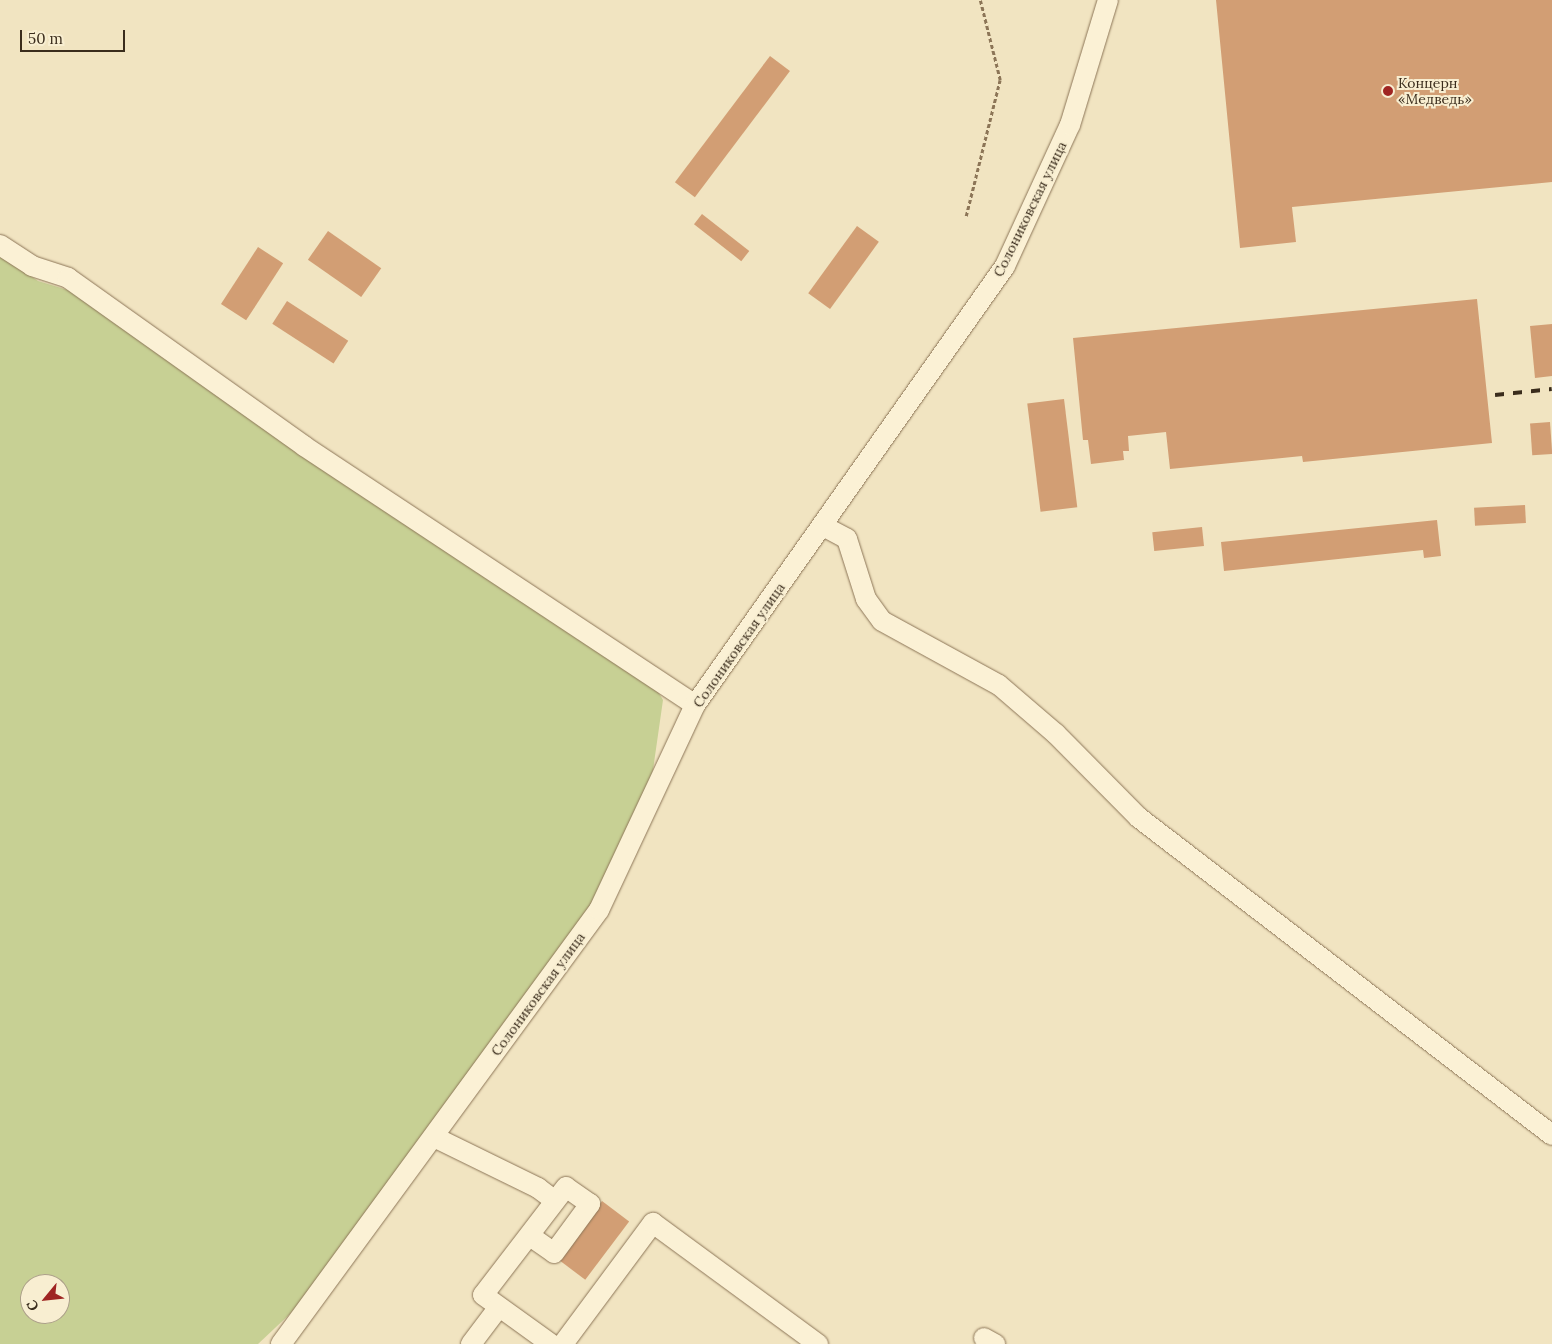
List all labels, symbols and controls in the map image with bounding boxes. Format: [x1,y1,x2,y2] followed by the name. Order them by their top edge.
[22,20,128,52] scale bar
[28,29,63,48] text: 50 m
[1398,75,1472,108] place label: Концерн «Медведь»
[1382,85,1394,97] marker: Концерн «Медведь»
[990,139,1070,279] street label: Солониковская улица
[690,579,788,711] street label: Солониковская улица
[488,929,588,1059] street label: Солониковская улица
[20,1274,70,1324] north arrow
[22,1297,43,1314] text: С

